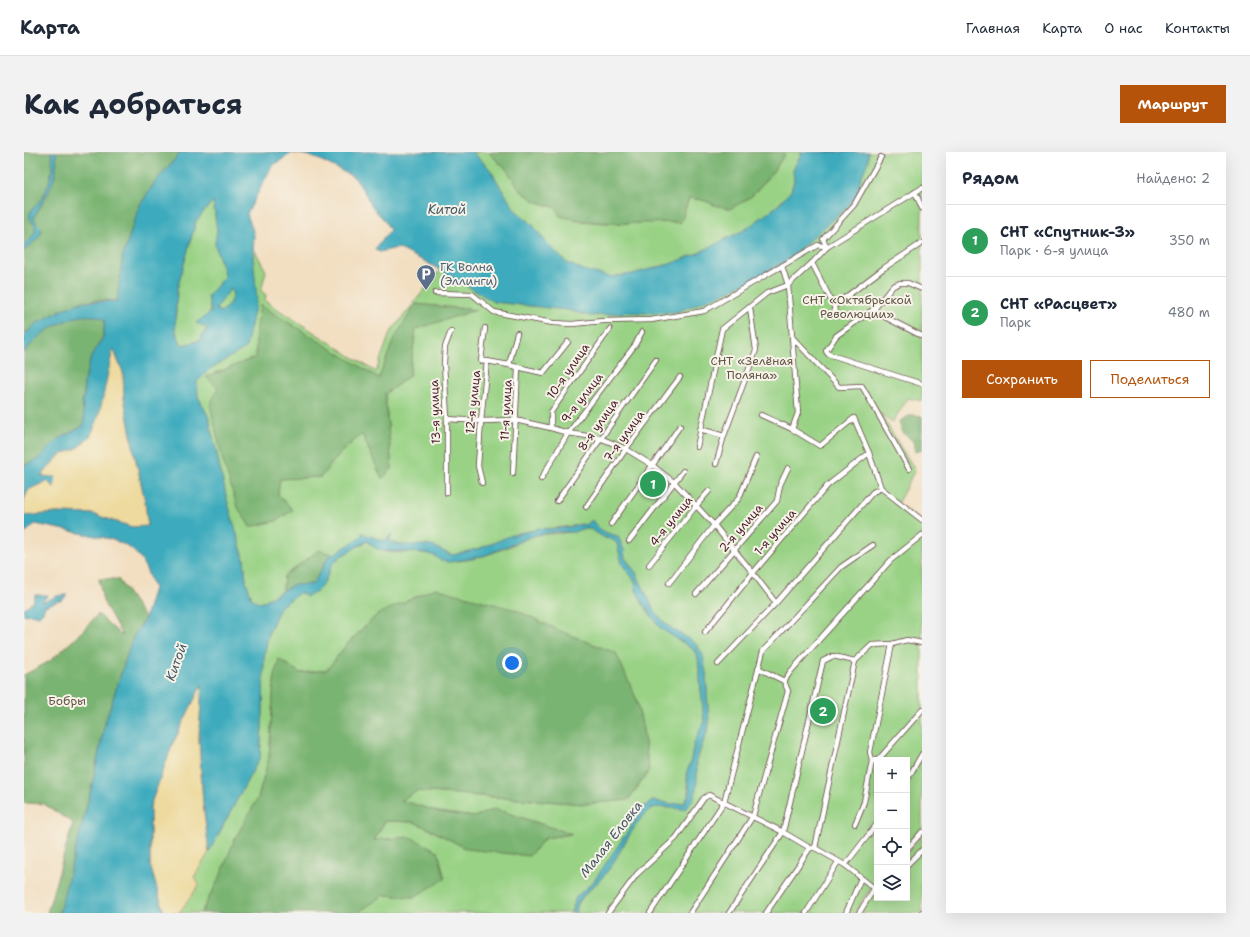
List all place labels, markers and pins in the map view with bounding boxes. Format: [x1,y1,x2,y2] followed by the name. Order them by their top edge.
[440,259,497,289] place label: ГК Волна (Эллинги)
[415,263,437,291] parking icon: ГК Волна (Эллинги)
[640,469,666,499] pin: 1
[810,696,836,726] pin: 2

